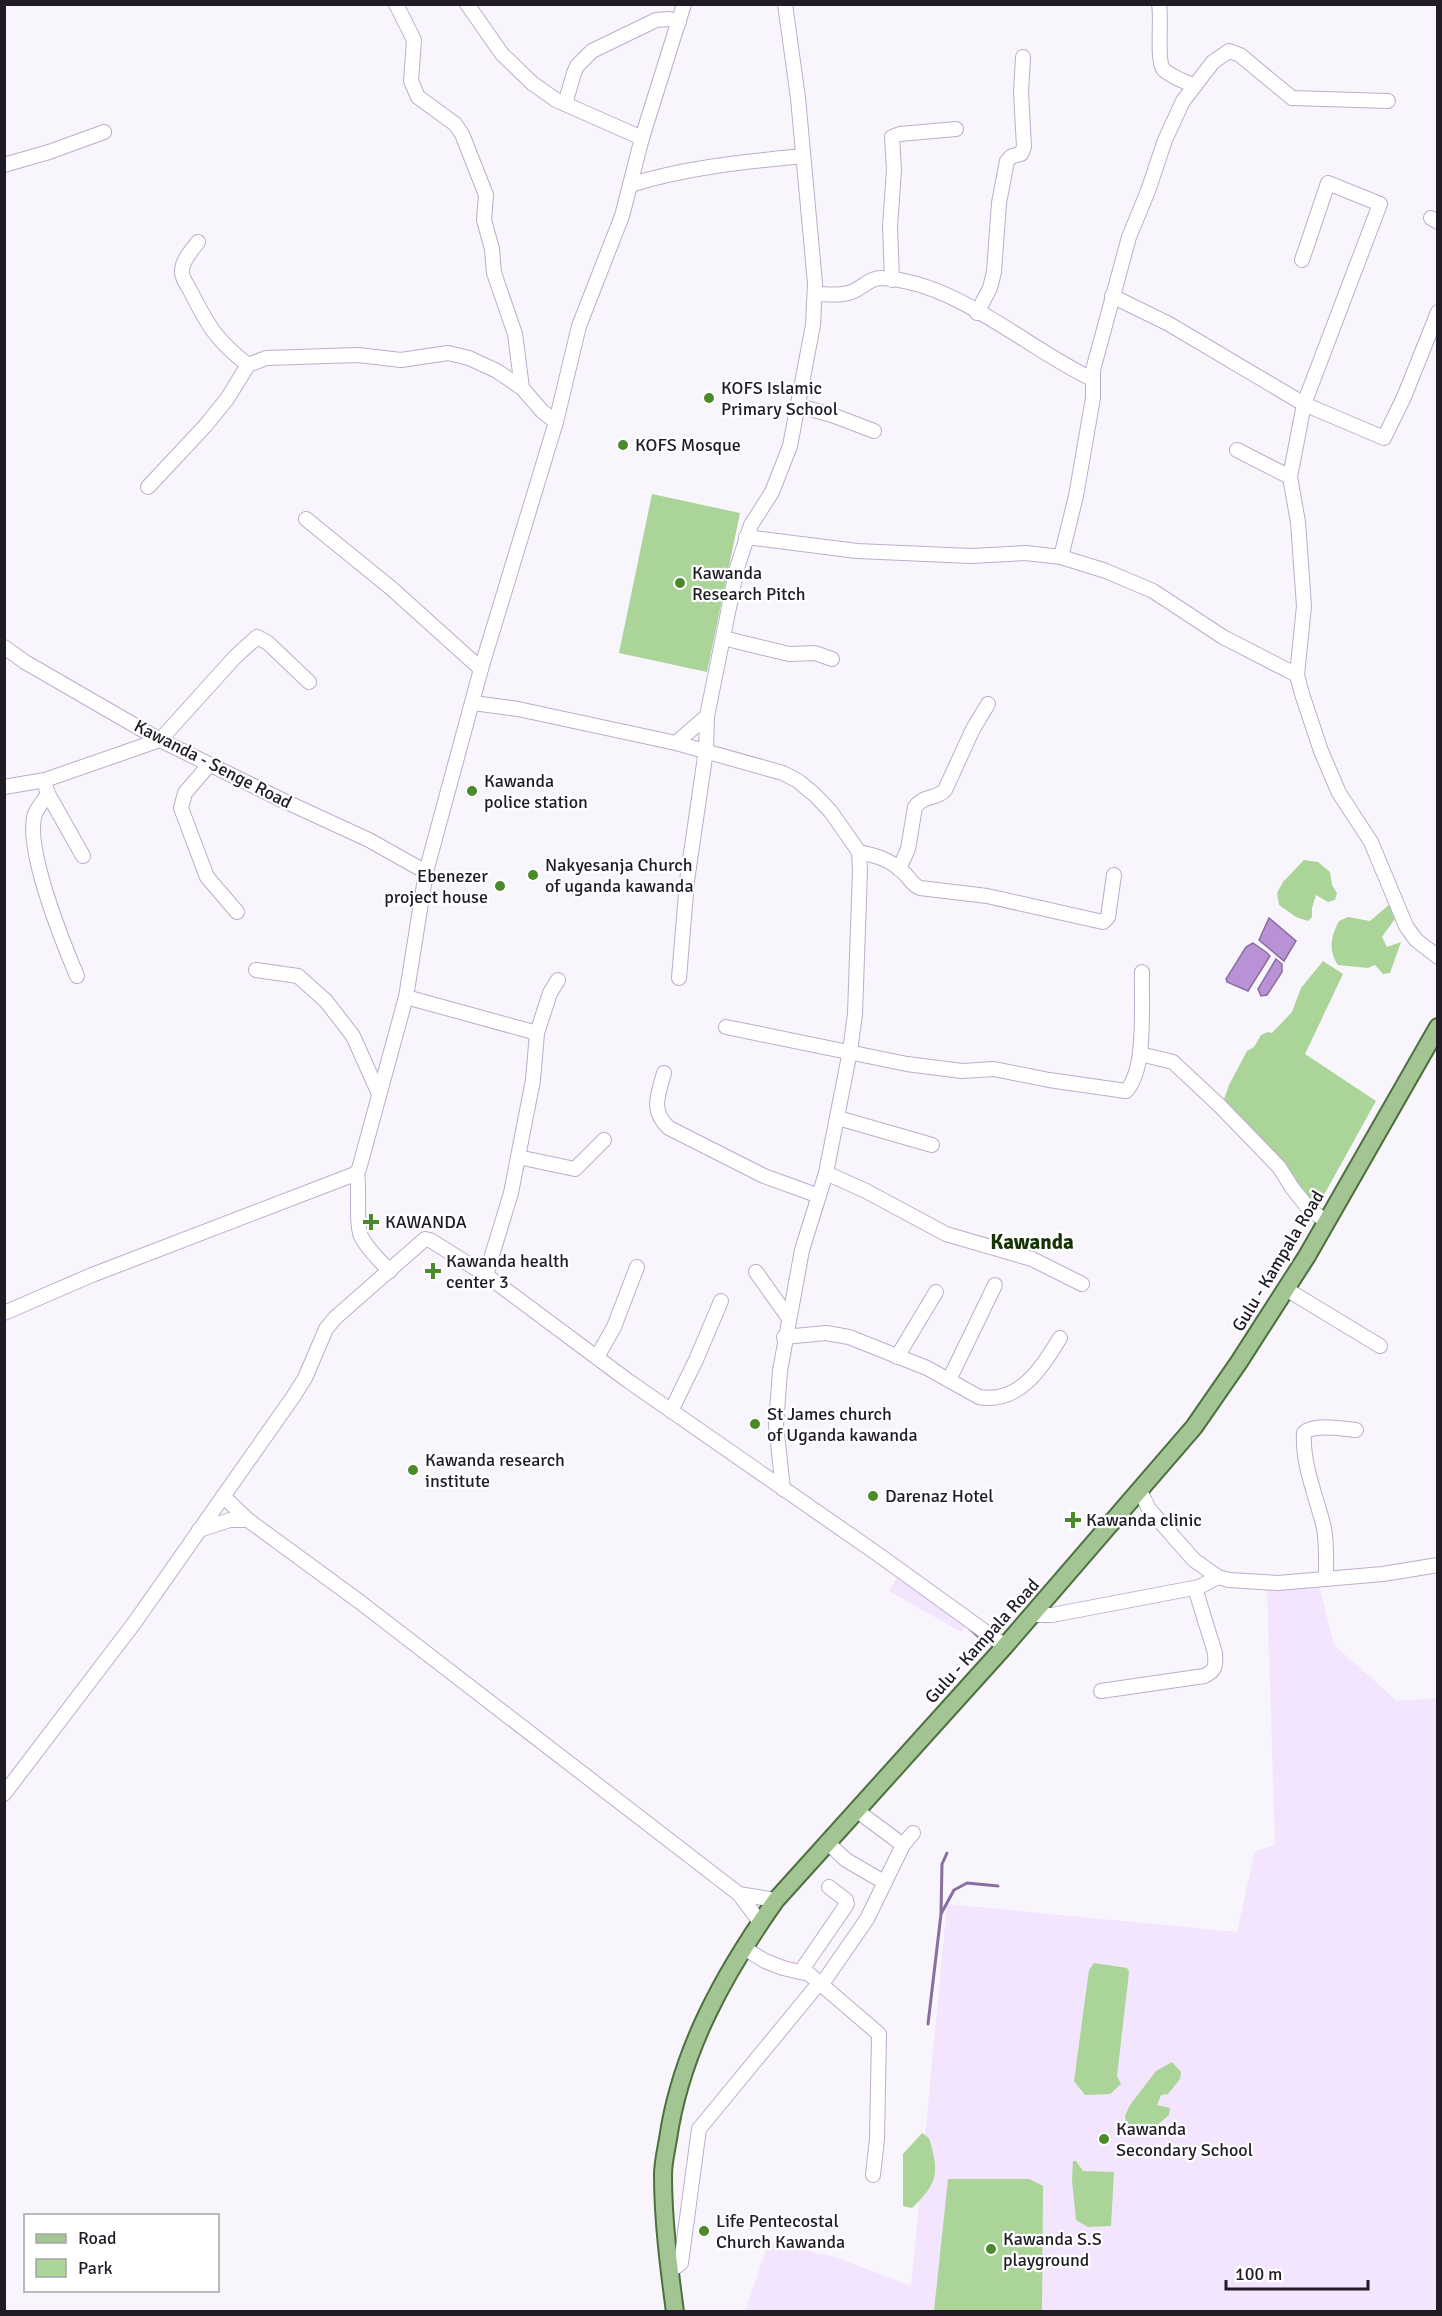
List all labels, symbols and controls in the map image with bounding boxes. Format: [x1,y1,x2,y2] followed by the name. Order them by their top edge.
[721,377,838,420] place label: KOFS Islamic Primary School
[702,391,716,405] marker: KOFS Islamic Primary School
[635,434,741,456] place label: KOFS Mosque
[616,438,630,452] marker: KOFS Mosque
[692,562,806,605] place label: Kawanda Research Pitch
[673,576,687,590] marker: Kawanda Research Pitch
[130,715,296,813] street label: Kawanda - Senge Road
[484,770,588,813] place label: Kawanda police station
[465,784,479,798] marker: Kawanda police station
[545,854,694,897] place label: Nakyesanja Church of uganda kawanda
[384,865,488,908] place label: Ebenezer project house
[526,868,540,882] marker: Nakyesanja Church of uganda kawanda
[493,879,507,893] marker: Ebenezer project house
[1227,1187,1329,1335] street label: Gulu - Kampala Road
[385,1211,467,1233] place label: KAWANDA
[362,1213,380,1231] marker: KAWANDA
[990,1229,1074,1255] district label: Kawanda
[446,1250,569,1293] place label: Kawanda health center 3
[424,1262,442,1280] marker: Kawanda health center 3
[767,1403,918,1446] place label: St James church of Uganda kawanda
[748,1417,762,1431] marker: St James church of Uganda kawanda
[425,1449,565,1492] place label: Kawanda research institute
[406,1463,420,1477] marker: Kawanda research institute
[885,1485,994,1507] place label: Darenaz Hotel
[866,1489,880,1503] marker: Darenaz Hotel
[1086,1509,1202,1531] place label: Kawanda clinic
[1064,1511,1082,1529] marker: Kawanda clinic
[920,1574,1044,1708] street label: Gulu - Kampala Road
[1116,2118,1253,2161] place label: Kawanda Secondary School
[1097,2132,1111,2146] marker: Kawanda Secondary School
[716,2210,845,2253] place label: Life Pentecostal Church Kawanda
[24,2214,219,2292] legend
[697,2224,711,2238] marker: Life Pentecostal Church Kawanda
[78,2227,117,2249] text: Road
[1003,2228,1102,2271] place label: Kawanda S.S playground
[984,2242,998,2256] marker: Kawanda S.S playground
[1226,2253,1368,2291] scale bar
[78,2257,113,2279] text: Park
[1235,2263,1282,2285] text: 100 m

